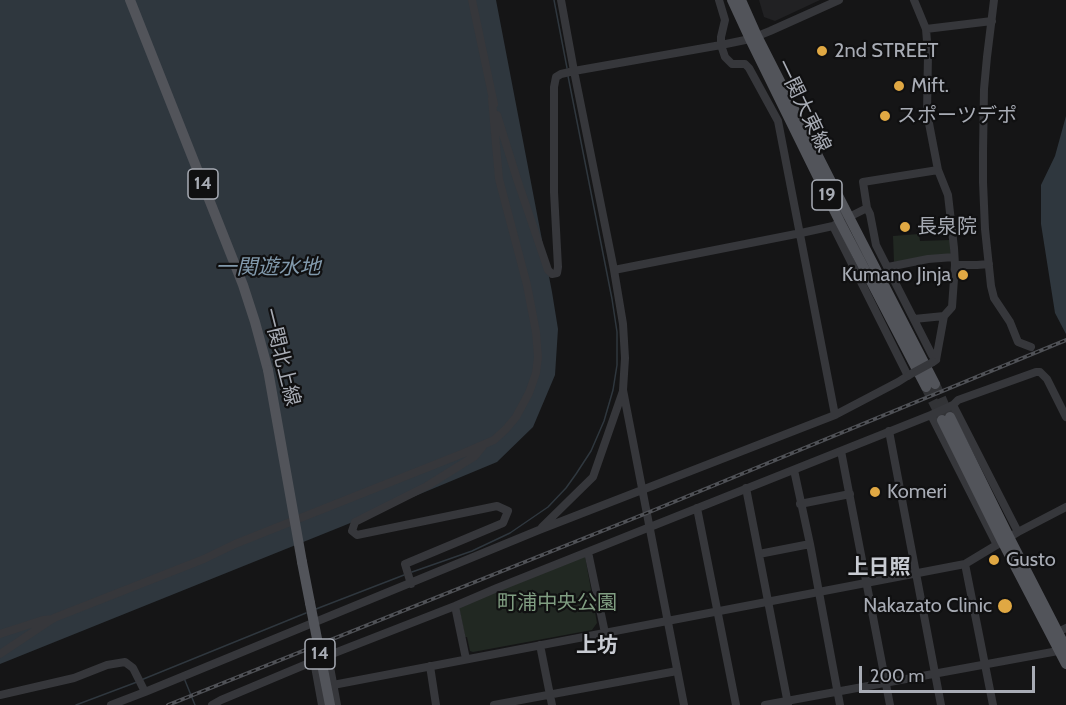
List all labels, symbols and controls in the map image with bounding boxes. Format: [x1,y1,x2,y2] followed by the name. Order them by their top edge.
[834,39,938,63] place label: 2nd STREET
[815,44,829,58] marker: 2nd STREET
[770,56,836,156] street label: 一関大東線
[911,74,949,98] place label: Mift.
[892,79,906,93] marker: Mift.
[897,104,1017,128] place label: スポーツデポ
[878,109,892,123] marker: スポーツデポ
[188,169,218,199] road number: 14
[812,180,842,210] road number: 19
[917,215,977,239] place label: 長泉院
[898,220,912,234] marker: 長泉院
[216,255,320,281] water label: 一関遊水地
[842,263,951,287] place label: Kumano Jinja
[956,268,970,282] marker: Kumano Jinja
[257,306,305,408] street label: 一関北上線
[887,480,947,504] place label: Komeri
[868,485,882,499] marker: Komeri
[1006,548,1056,572] place label: Gusto
[987,553,1001,567] marker: Gusto
[848,555,910,581] district label: 上日照
[497,591,617,615] park label: 町浦中央公園
[863,594,992,618] place label: Nakazato Clinic
[996,597,1014,615] marker: Nakazato Clinic
[576,633,618,659] district label: 上坊
[305,639,335,669] road number: 14
[862,654,1038,692] scale bar
[870,665,924,687] text: 200 m

